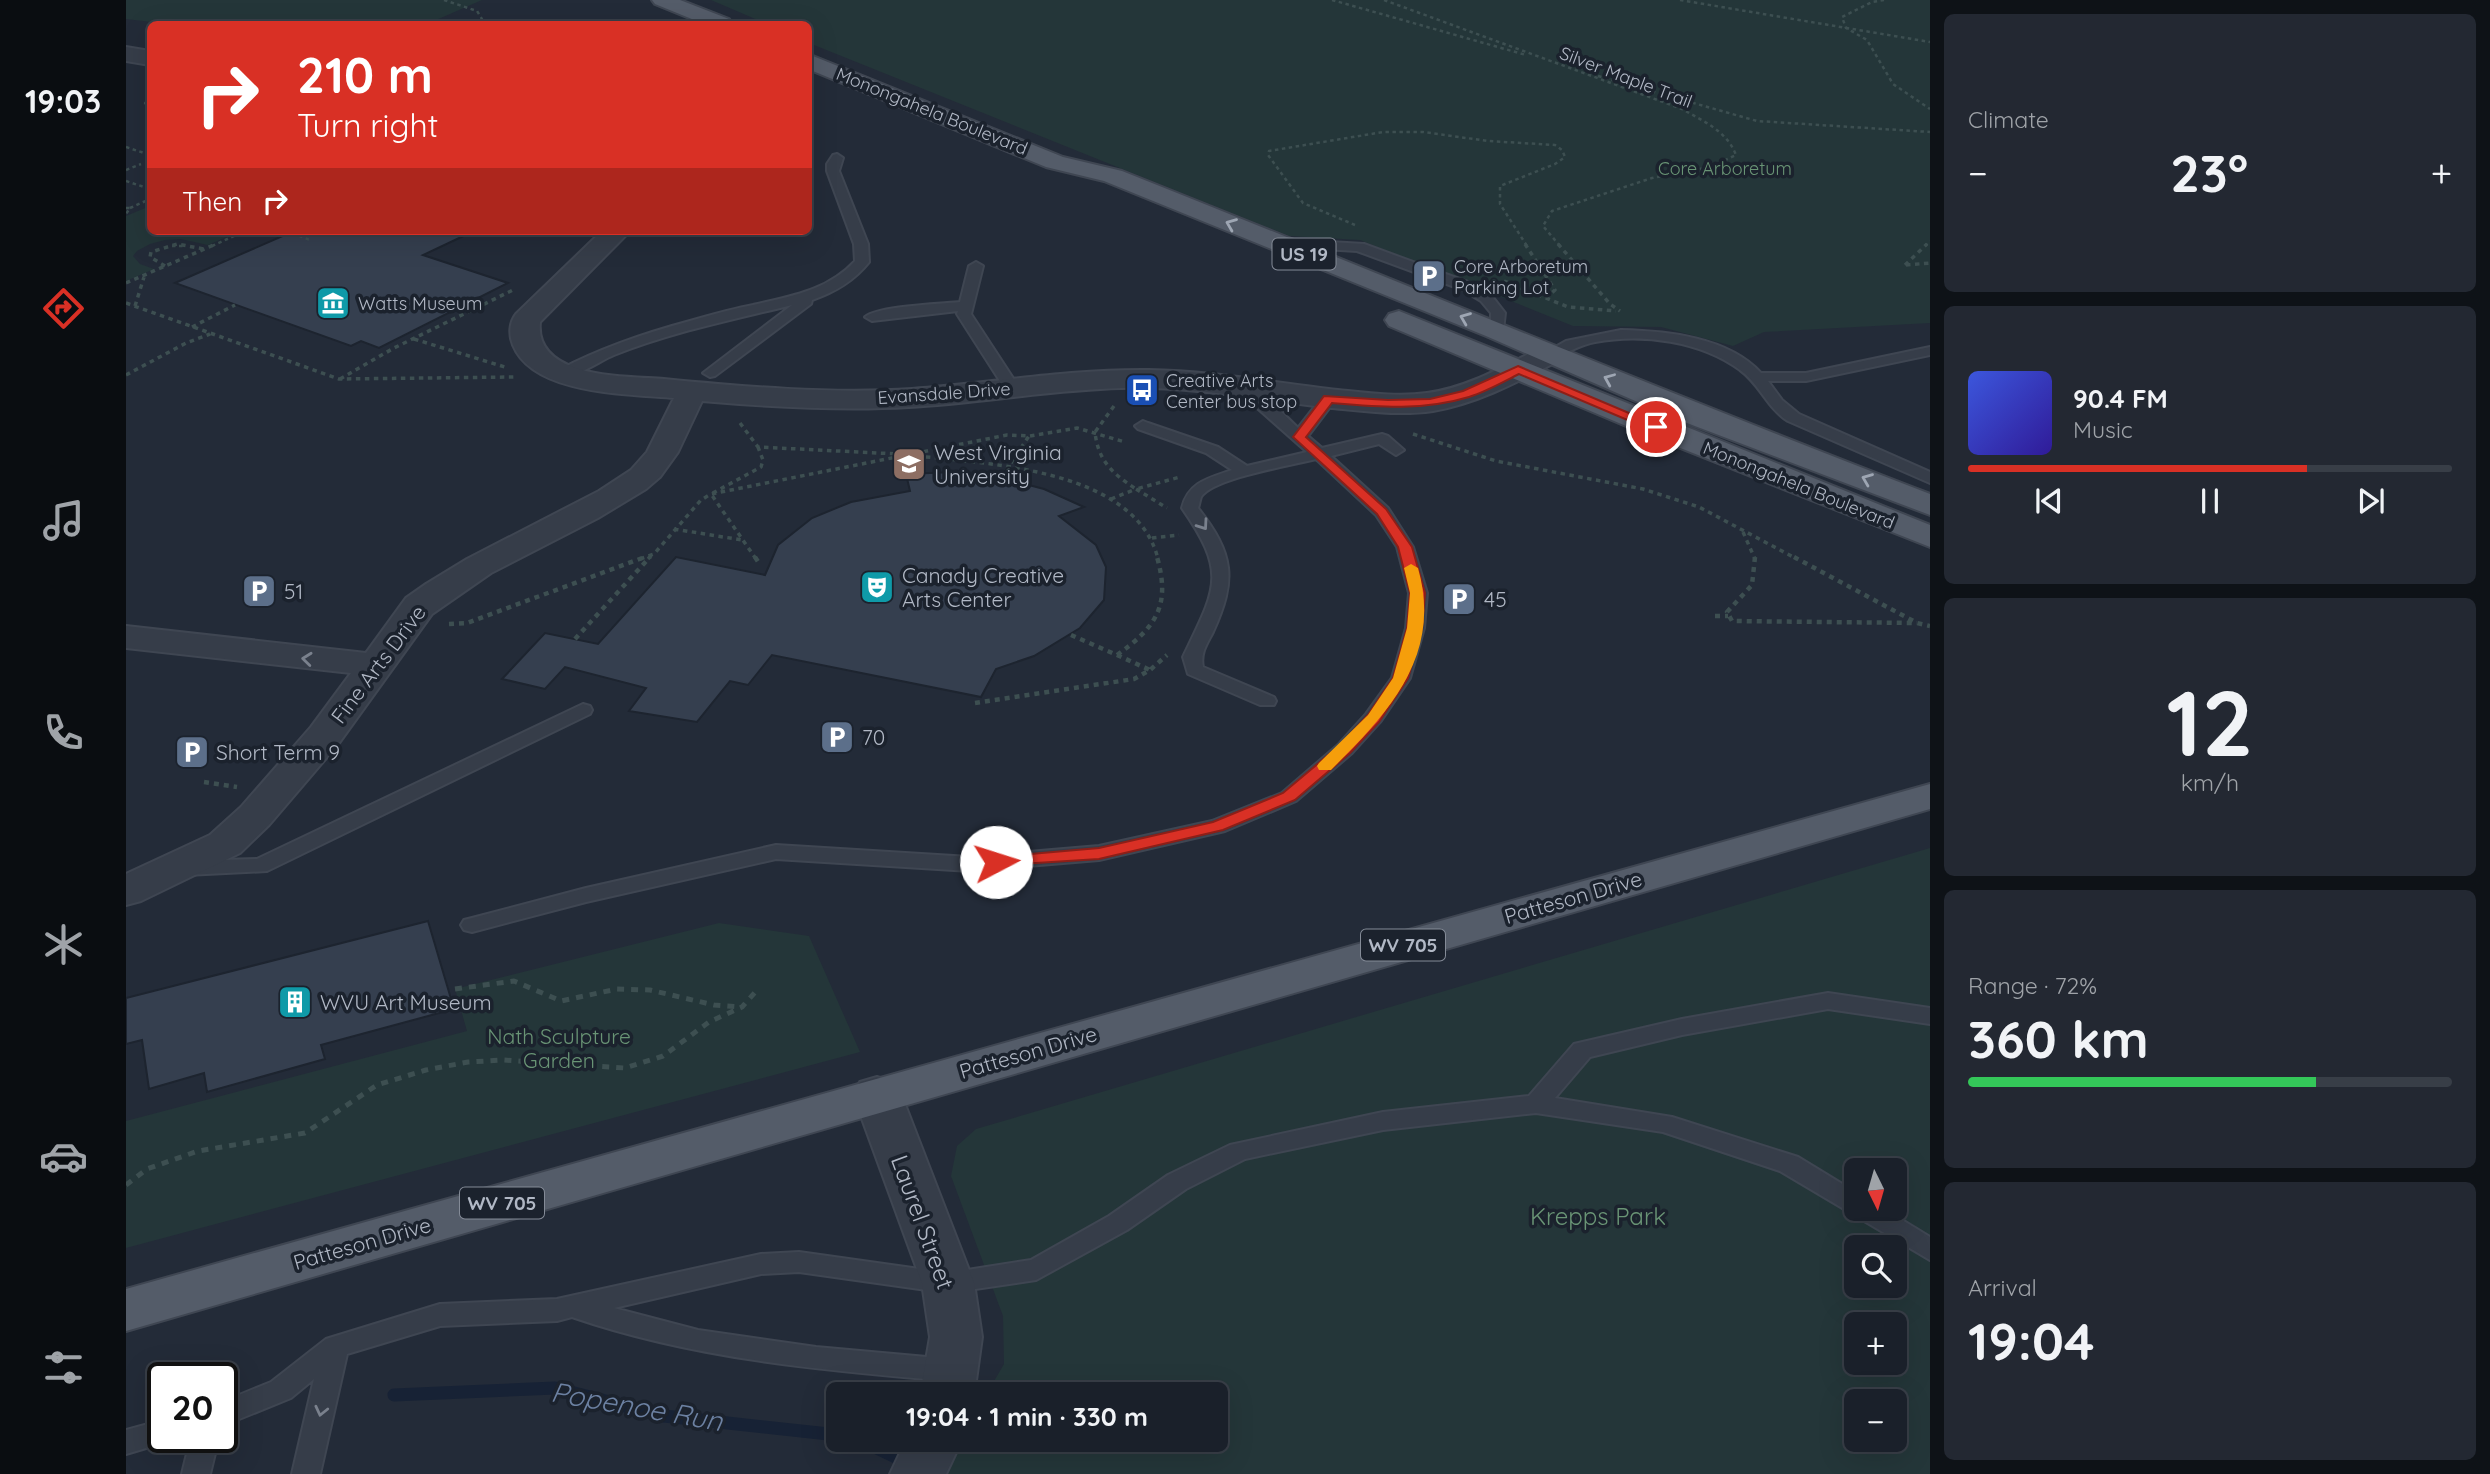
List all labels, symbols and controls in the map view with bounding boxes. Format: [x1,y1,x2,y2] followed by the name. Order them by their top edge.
[1556,41,1696,113] street label: Silver Maple Trail
[297,44,433,105] text: 210 m
[182,49,273,140] icon: right
[833,62,1031,160] street label: Monongahela Boulevard
[25,81,101,121] text: 19:03
[297,105,438,145] text: Turn right
[1968,105,2049,134] text: Climate
[2170,140,2248,205] text: 23°
[1968,149,1988,197] text: −
[2431,149,2452,197] text: +
[1658,157,1792,180] park label: Core Arboretum
[256,182,294,220] icon: right
[182,185,242,218] text: Then
[1225,219,1237,233] one-way arrow
[1272,238,1336,270] road number: US 19
[1454,255,1588,299] place label: Core Arboretum Parking Lot
[1410,257,1448,295] parking icon: Core Arboretum Parking Lot
[39,284,88,333] icon: directions
[314,284,352,322] museum icon: Watts Museum
[358,292,482,315] place label: Watts Museum
[1459,312,1471,326] one-way arrow
[1166,369,1297,413] place label: Creative Arts Center bus stop
[1123,371,1161,409] bus stop icon: Creative Arts Center bus stop
[1604,373,1616,387] one-way arrow
[877,377,1011,409] street label: Evansdale Drive
[2073,382,2168,415] text: 90.4 FM
[1626,397,1686,457] pin
[1637,408,1675,446] icon: arrive
[2073,415,2133,444] text: Music
[1700,436,1898,534] street label: Monongahela Boulevard
[934,439,1062,489] place label: West Virginia University
[890,445,928,483] school or university icon: West Virginia University
[1861,474,1873,488] one-way arrow
[2030,482,2068,520] icon: previous
[2191,482,2229,520] icon: pause
[2352,482,2390,520] icon: next
[39,496,88,545] icon: music
[1195,518,1207,530] one-way arrow
[902,562,1064,612] place label: Canady Creative Arts Center
[858,568,896,606] theatre icon: Canady Creative Arts Center
[240,572,278,610] parking icon: 51
[284,578,303,604] place label: 51
[1440,580,1478,618] parking icon: 45
[1484,586,1507,612] place label: 45
[325,600,431,728] street label: Fine Arts Drive
[301,652,312,667] one-way arrow
[2166,665,2254,779] text: 12
[39,708,88,757] icon: phone
[818,718,856,756] parking icon: 70
[862,724,885,750] place label: 70
[173,733,211,771] parking icon: Short Term 9
[216,739,340,765] place label: Short Term 9
[2181,768,2239,797] text: km/h
[959,825,1033,899] position arrow
[1501,865,1645,929] street label: Patteson Drive
[39,920,88,969] icon: climate
[1361,930,1445,960] road number: WV 705
[1968,971,2097,1000] text: Range · 72%
[276,983,314,1021] building icon: WVU Art Museum
[320,989,492,1015] place label: WVU Art Museum
[1968,1006,2149,1071] text: 360 km
[956,1020,1100,1084] street label: Patteson Drive
[487,1023,631,1073] park label: Nath Sculpture Garden
[39,1132,88,1181] icon: car
[885,1151,961,1293] street label: Laurel Street
[1844,1158,1908,1222] north arrow
[1844,1158,1907,1452] map controls
[460,1188,544,1218] road number: WV 705
[1530,1201,1666,1231] park label: Krepps Park
[290,1211,434,1275] street label: Patteson Drive
[1844,1235,1907,1298] button: search
[1968,1273,2037,1302] text: Arrival
[1968,1308,2094,1373] text: 19:04
[1844,1312,1907,1375] button: +
[39,1343,88,1392] icon: filters
[147,1362,238,1453] speed limit sign: 20
[549,1374,726,1438] water label: Popenoe Run
[1844,1389,1907,1452] button: −
[906,1400,1148,1433] text: 19:04 · 1 min · 330 m
[314,1405,329,1417] one-way arrow

